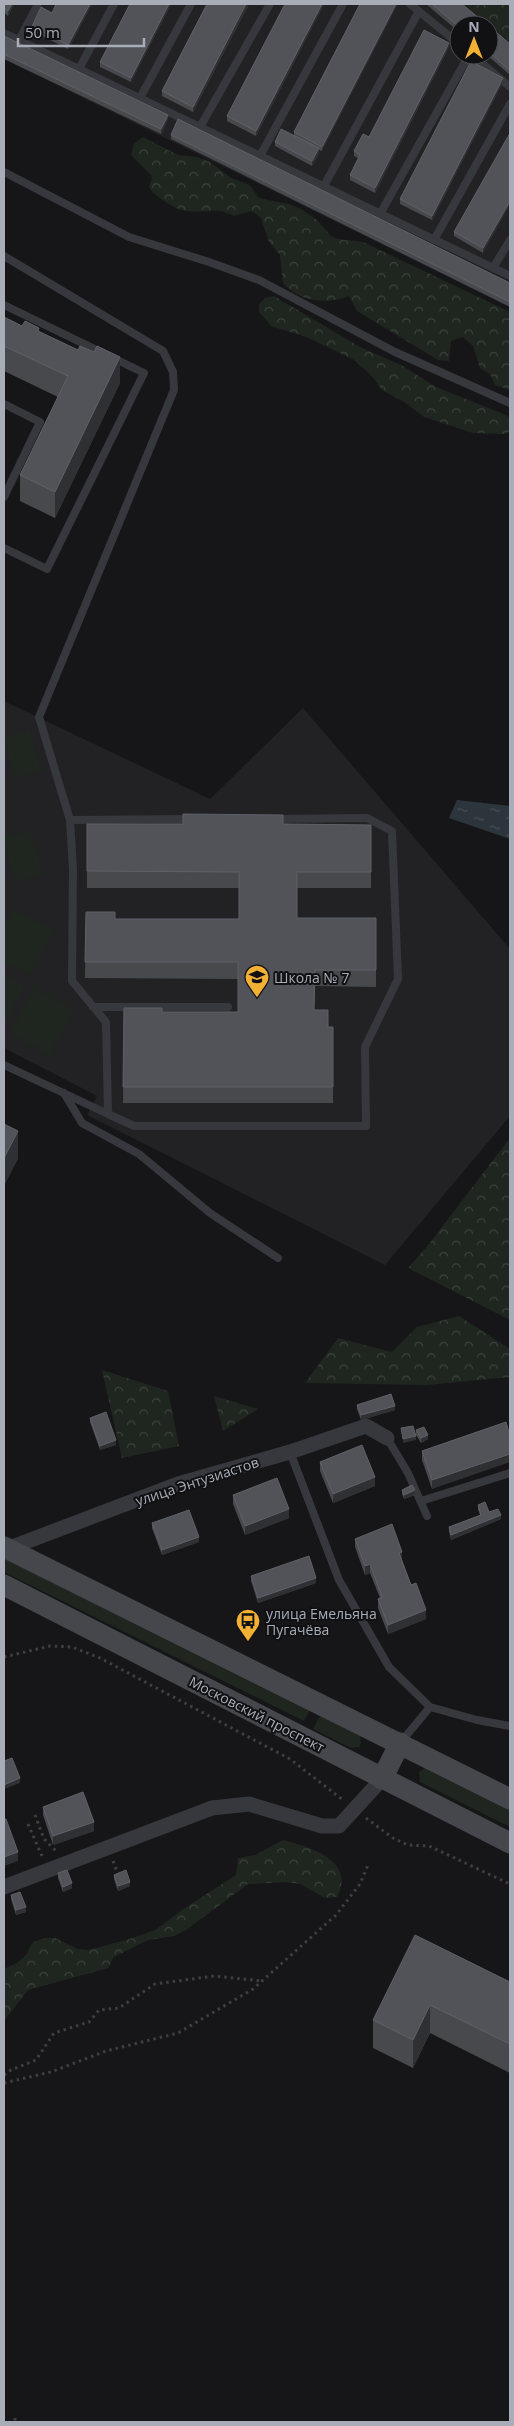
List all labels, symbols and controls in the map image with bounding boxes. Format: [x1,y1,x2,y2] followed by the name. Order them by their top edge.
[18,15,144,47] scale bar
[449,15,499,65] north arrow
[468,17,480,36] text: N
[25,22,60,42] text: 50 m
[244,964,270,998] school or university icon: Школа № 7
[274,968,349,987] place label: Школа № 7
[133,1452,261,1510] street label: улица Энтузиастов
[266,1604,377,1639] place label: улица Емельяна Пугачёва
[235,1608,261,1642] bus stop icon: улица Емельяна Пугачёва
[186,1672,328,1757] street label: Московский проспект

